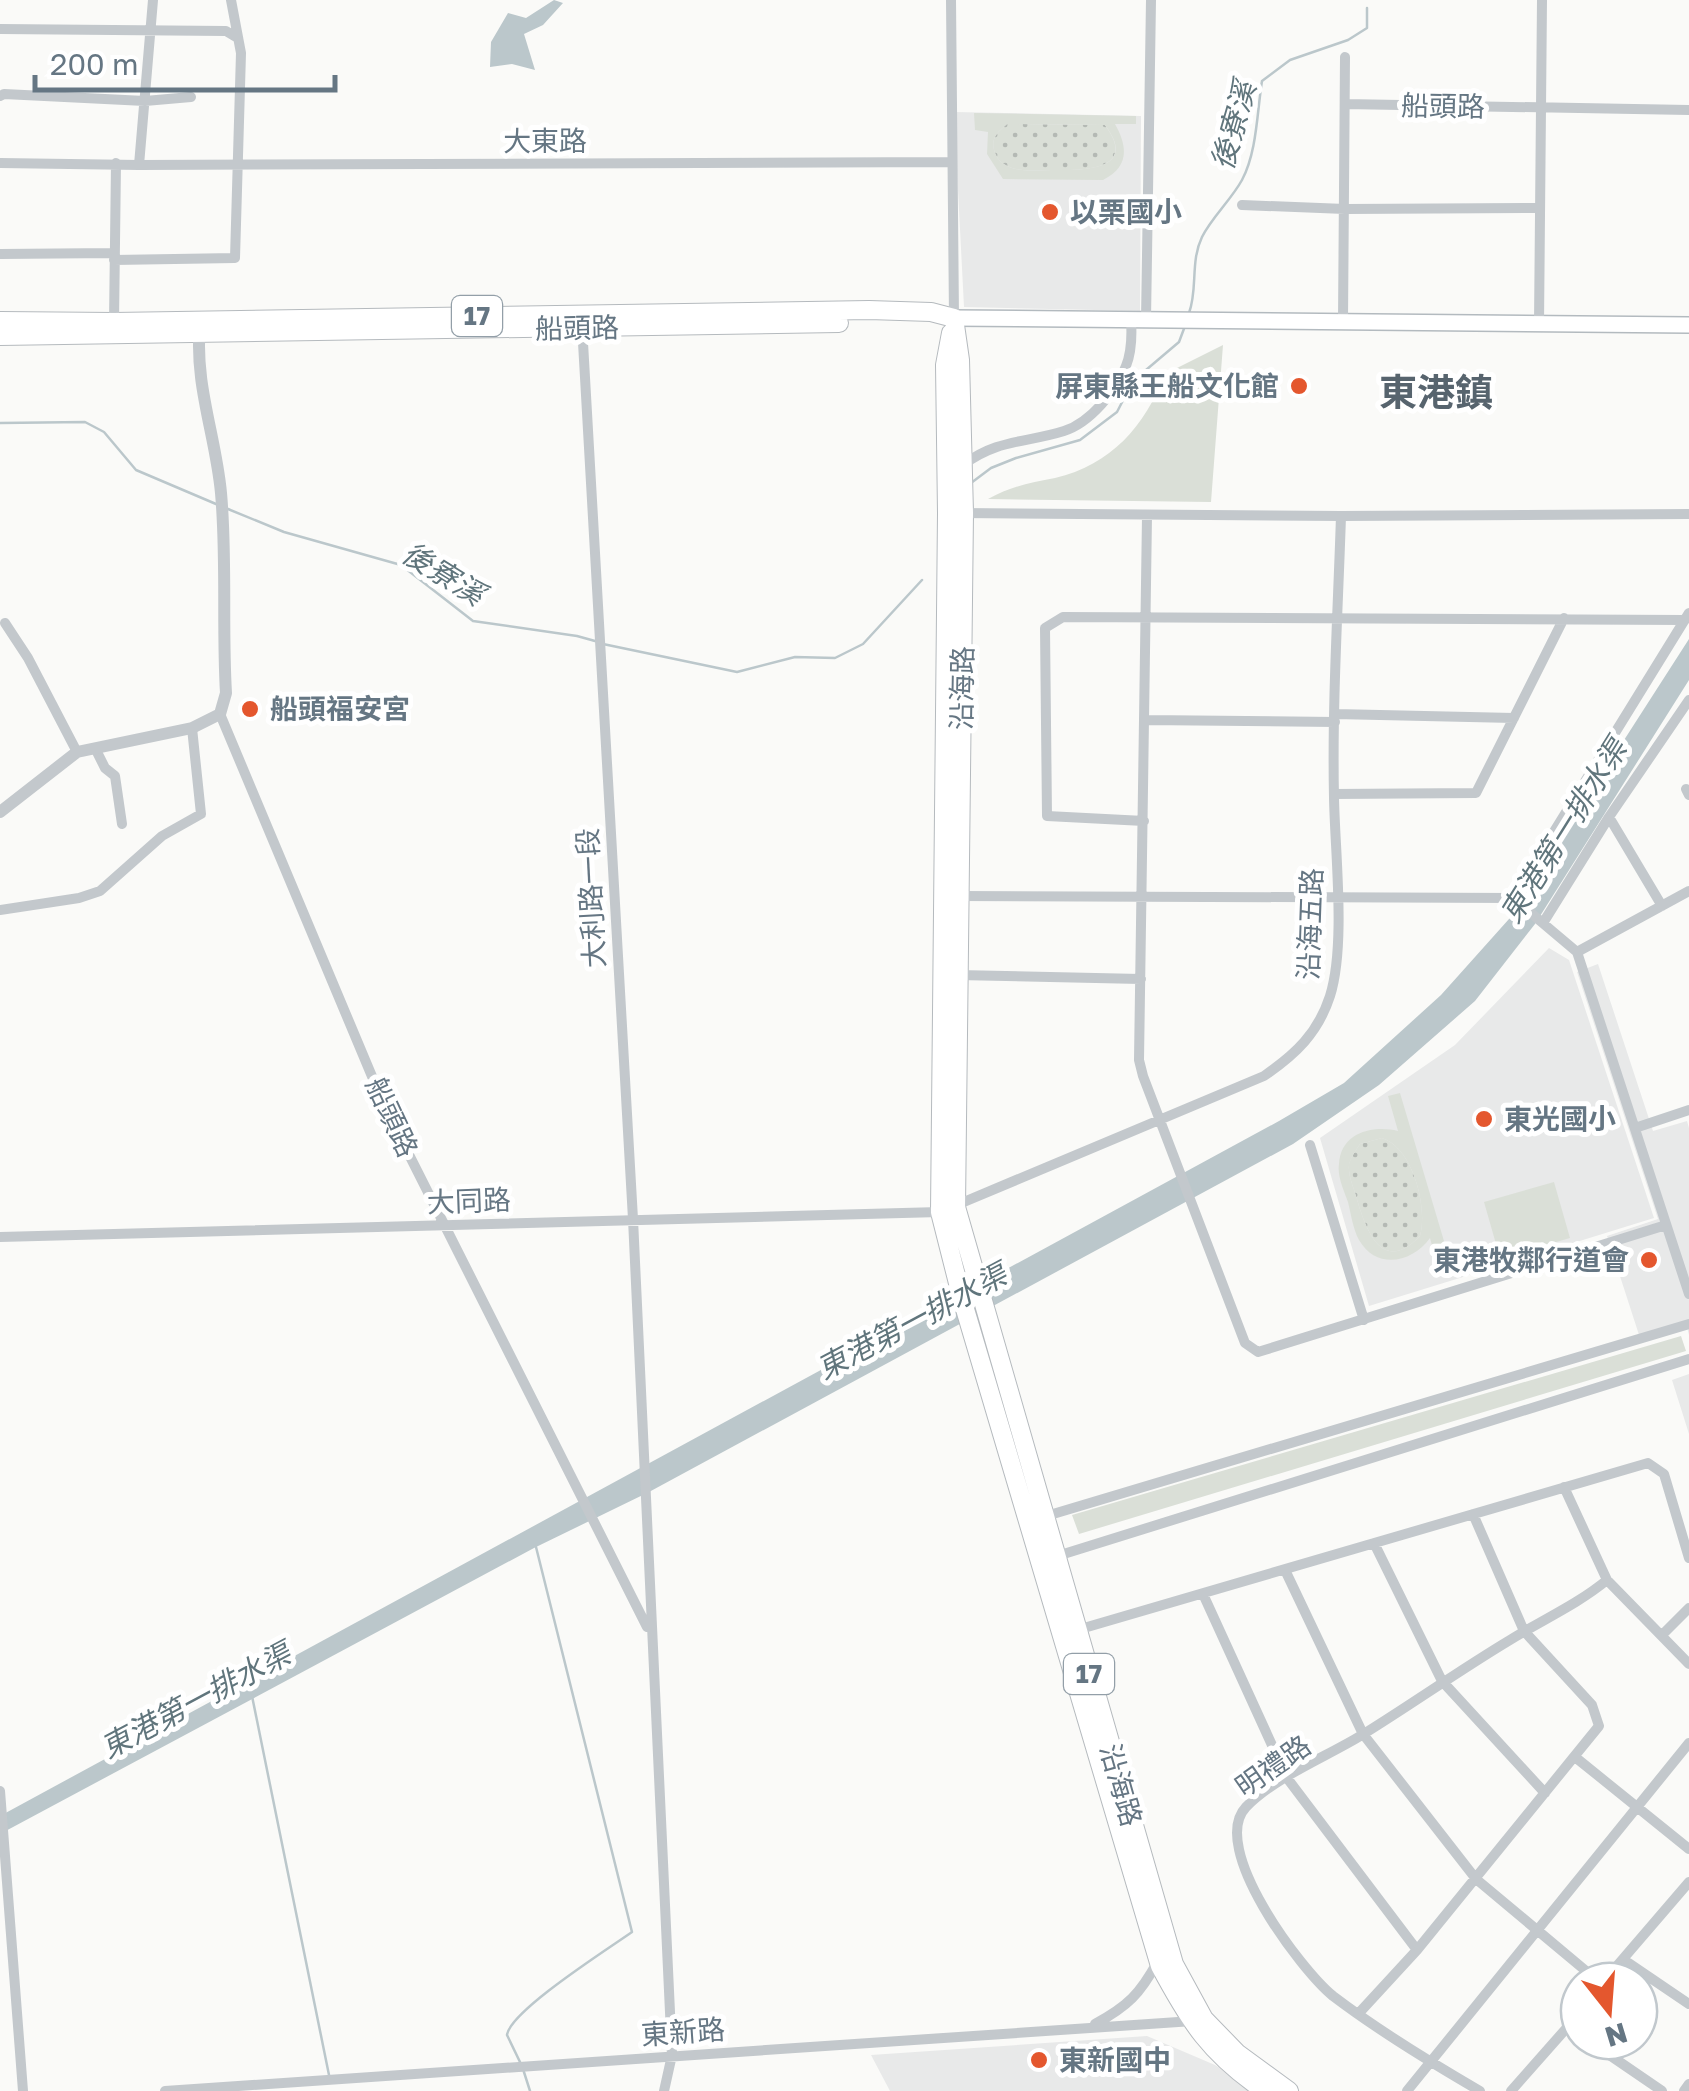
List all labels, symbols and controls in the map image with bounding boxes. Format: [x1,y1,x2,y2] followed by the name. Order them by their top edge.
[35,30,335,92] scale bar
[50,46,139,82] text: 200 m
[1203,74,1264,174] water label: 後寮溪
[1401,88,1485,123] street label: 船頭路
[503,124,587,157] street label: 大東路
[1070,195,1182,228] place label: 以栗國小
[1039,201,1061,223] marker: 以栗國小
[452,296,502,336] road number: 17
[535,310,619,345] street label: 船頭路
[1055,369,1279,402] place label: 屏東縣王船文化館
[1379,369,1493,414] district label: 東港鎮
[1288,375,1310,397] marker: 屏東縣王船文化館
[396,534,495,614] water label: 後寮溪
[944,646,979,730] street label: 沿海路
[270,692,410,725] place label: 船頭福安宮
[239,698,261,720] marker: 船頭福安宮
[1492,728,1636,929] water label: 東港第一排水渠
[570,827,611,969] street label: 大利路一段
[1291,867,1328,981] street label: 沿海五路
[360,1072,425,1162] street label: 船頭路
[1504,1102,1616,1135] place label: 東光國小
[1473,1108,1495,1130] marker: 東光國小
[426,1183,512,1218] street label: 大同路
[1433,1243,1629,1276] place label: 東港牧鄰行道會
[1638,1249,1660,1271] marker: 東港牧鄰行道會
[810,1254,1016,1386] water label: 東港第一排水渠
[94,1633,300,1765] water label: 東港第一排水渠
[1064,1654,1114,1694] road number: 17
[1229,1728,1317,1803] street label: 明禮路
[1094,1740,1149,1830] street label: 沿海路
[1559,1961,1659,2061] north arrow
[640,2012,726,2051] street label: 東新路
[1601,2016,1631,2054] text: N
[1059,2043,1171,2076] place label: 東新國中
[1028,2049,1050,2071] marker: 東新國中

